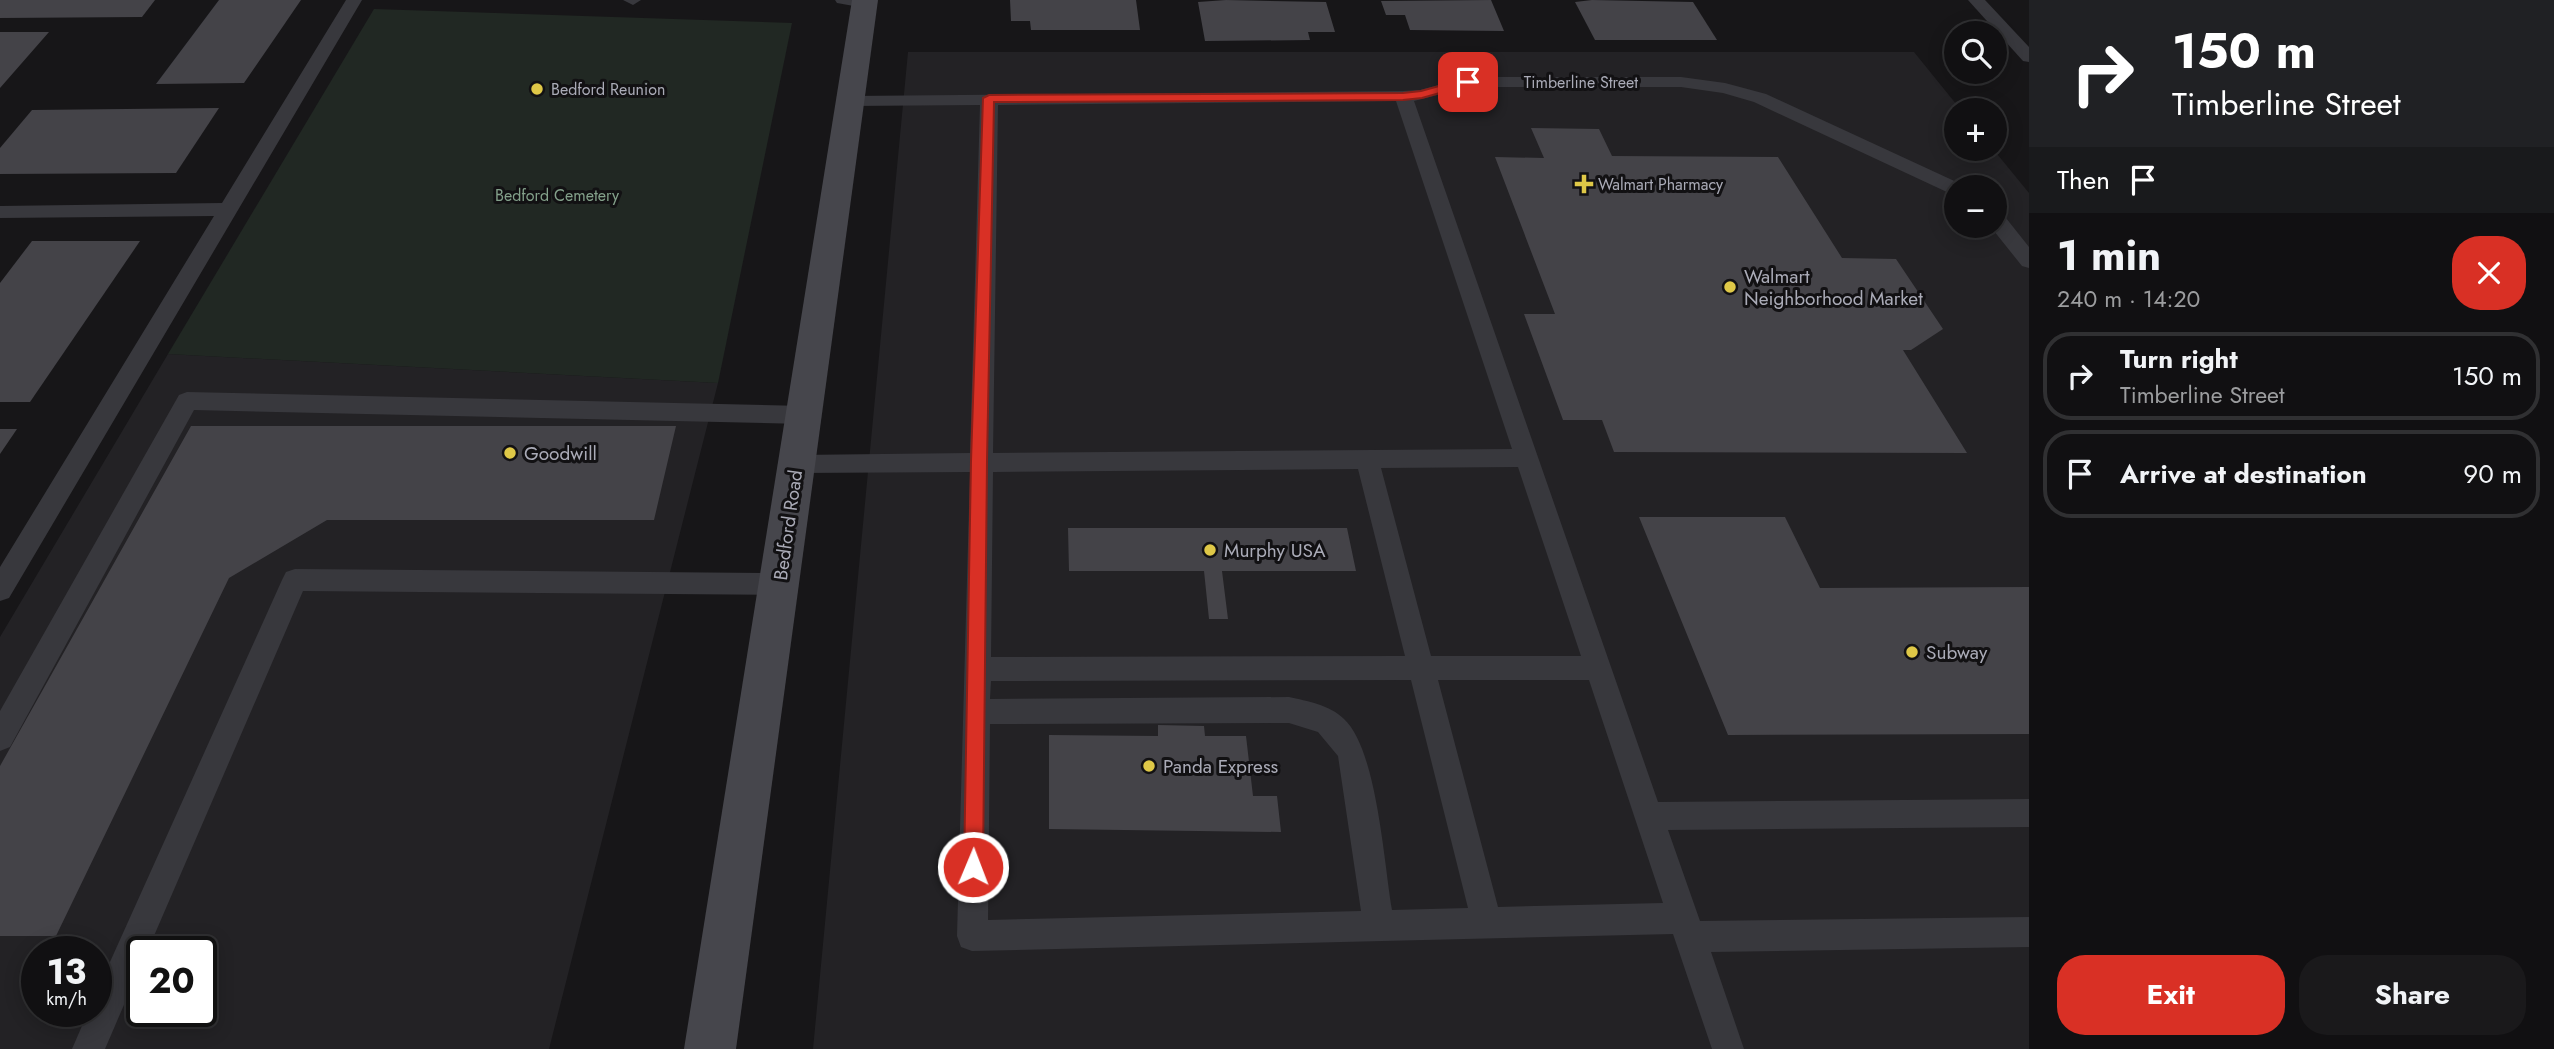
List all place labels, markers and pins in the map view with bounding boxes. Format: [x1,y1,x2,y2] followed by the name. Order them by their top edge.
[1438,52,1498,112] pin
[551,78,665,101] place label: Bedford Reunion
[529,81,545,97] marker: Bedford Reunion
[1598,173,1724,196] place label: Walmart Pharmacy
[1576,176,1592,192] marker: Walmart Pharmacy
[1744,263,1923,312] place label: Walmart Neighborhood Market
[1722,279,1738,295] marker: Walmart Neighborhood Market
[524,440,597,467] place label: Goodwill
[502,445,518,461] marker: Goodwill
[1224,537,1326,564] place label: Murphy USA
[1202,542,1218,558] marker: Murphy USA
[1926,639,1988,666] place label: Subway
[1904,644,1920,660] marker: Subway
[1163,753,1279,780] place label: Panda Express
[1141,758,1157,774] marker: Panda Express

